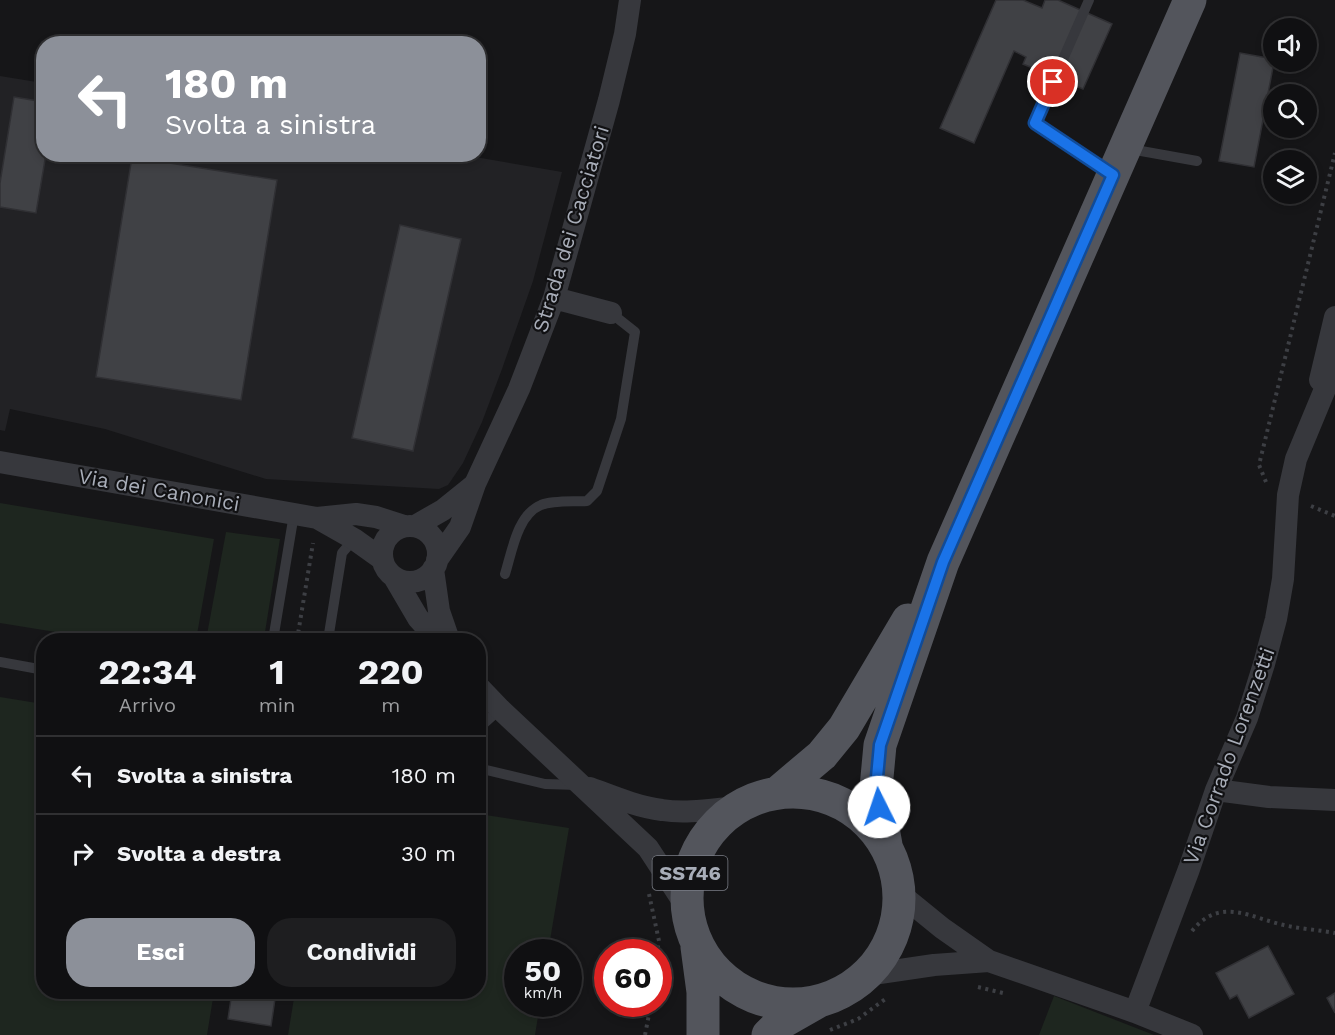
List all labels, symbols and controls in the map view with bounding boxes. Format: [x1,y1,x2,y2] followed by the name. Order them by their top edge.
[1263,18,1317,204] map controls
[1263,18,1317,72] button: sound
[1027,56,1078,107] pin
[165,59,288,108] text: 180 m
[66,60,144,138] icon: left
[1036,65,1069,98] icon: arrive
[1263,84,1317,138] button: search
[165,109,376,141] text: Svolta a sinistra
[527,123,614,335] street label: Strada dei Cacciatori
[1263,150,1317,204] button: layers
[76,463,242,516] street label: Via dei Canonici
[1178,644,1279,868] street label: Via Corrado Lorenzetti
[98,651,197,693] text: 22:34
[269,651,285,693] text: 1
[358,651,424,693] text: 220
[119,693,176,717] text: Arrivo
[259,693,296,717] text: min
[381,693,400,717] text: m
[66,759,99,792] icon: left
[117,763,292,788] text: Svolta a sinistra
[392,763,456,788] text: 180 m
[847,775,911,839] position arrow
[66,837,99,870] icon: right
[117,841,281,866] text: Svolta a destra
[401,841,456,866] text: 30 m
[652,856,728,890] road number: SS746
[66,918,255,987] button: Esci
[267,918,456,987] button: Condividi
[594,939,672,1017] speed limit sign: 60
[525,953,561,988] text: 50
[524,984,562,1002] text: km/h

